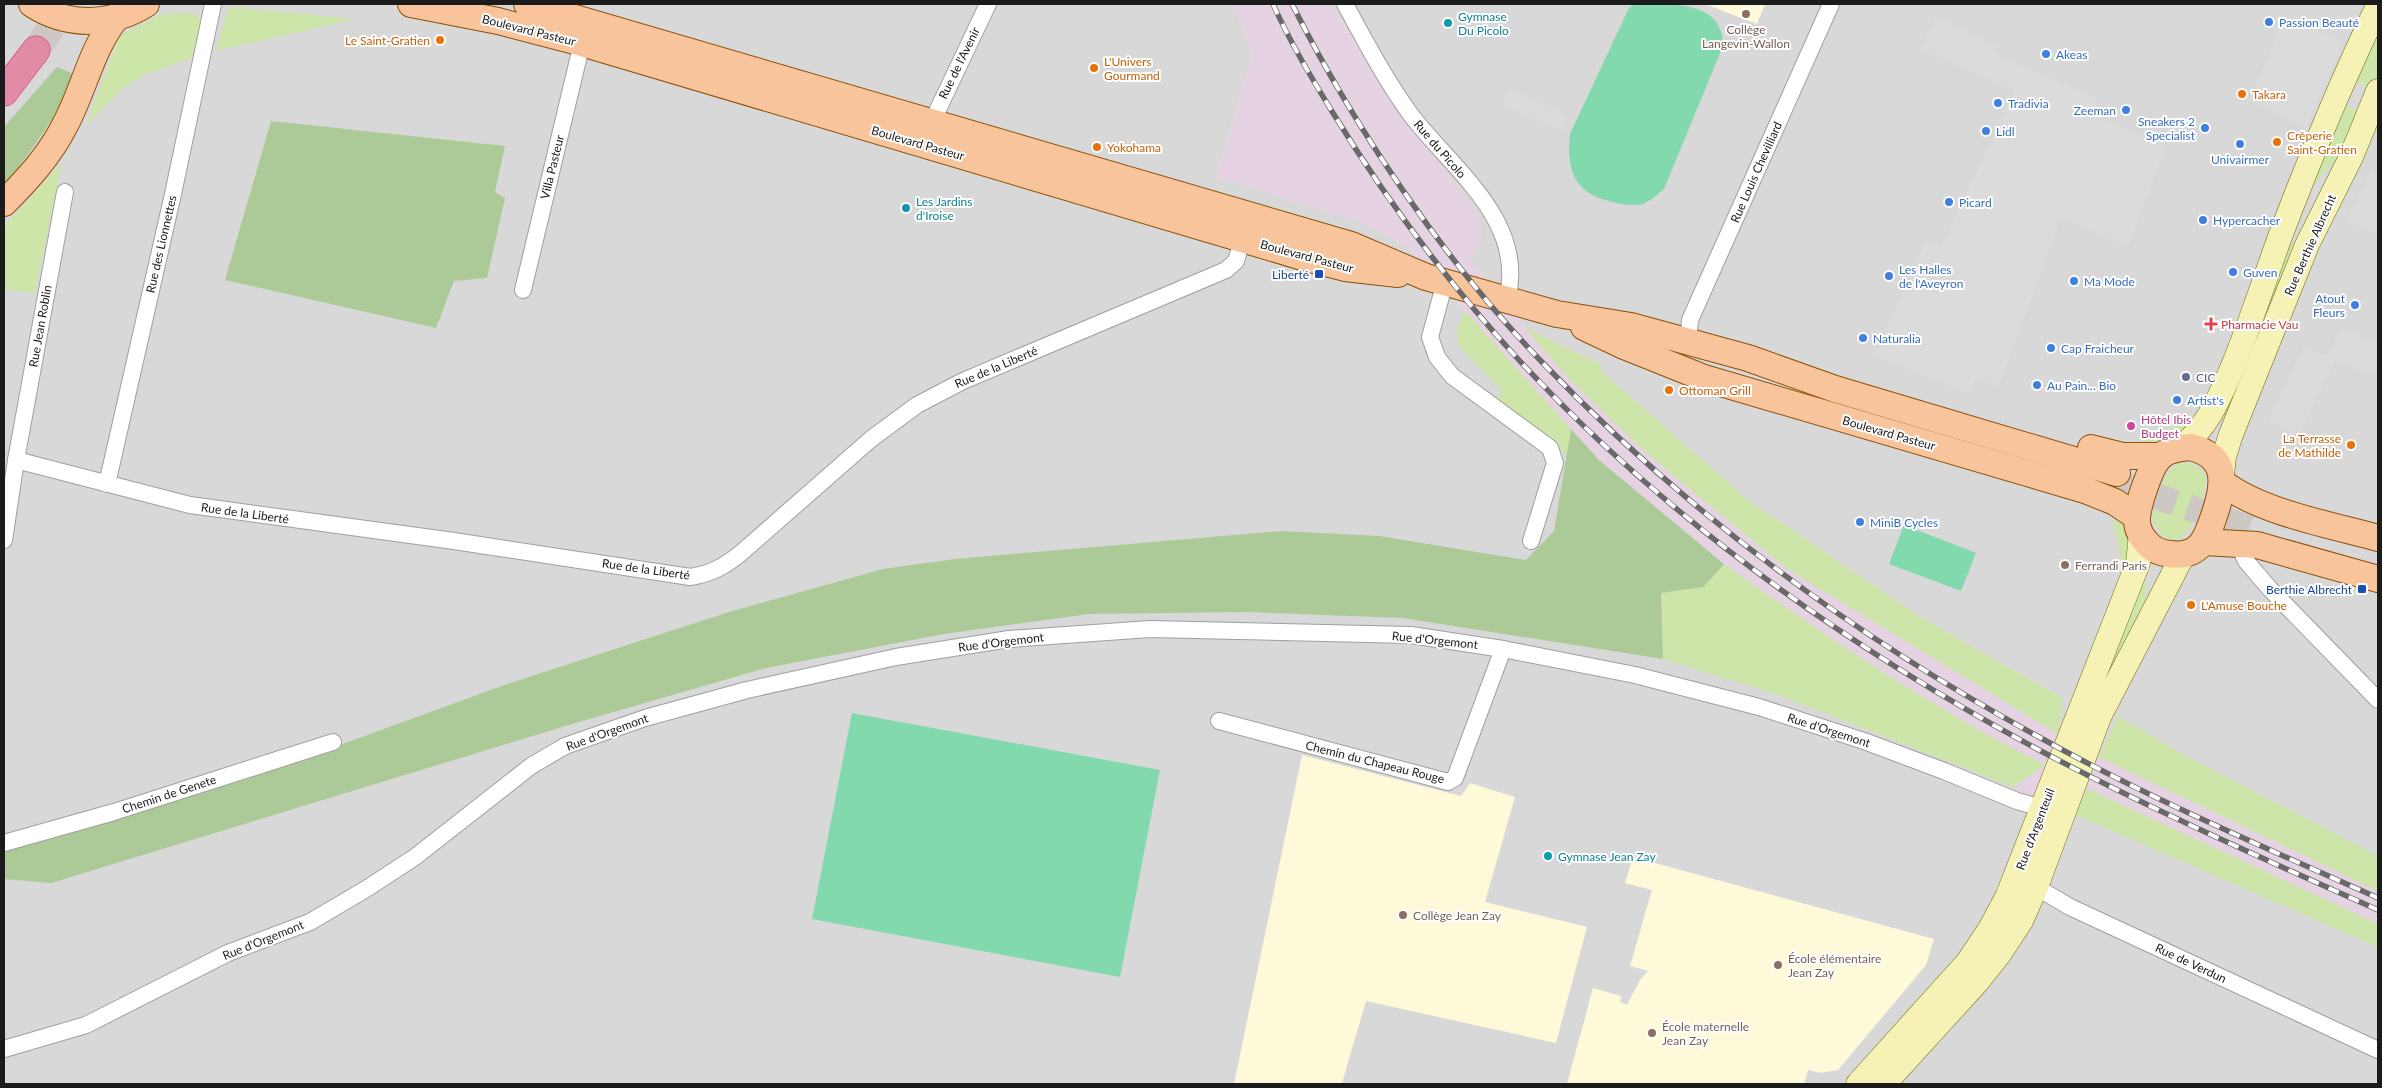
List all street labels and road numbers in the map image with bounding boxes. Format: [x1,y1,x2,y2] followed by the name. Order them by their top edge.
[481,11,578,49] street label: Boulevard Pasteur
[935,24,983,101] street label: Rue de l'Avenir
[1411,117,1469,181] street label: Rue du Picolo
[1727,119,1785,225] street label: Rue Louis Chevilliard
[870,123,967,164] street label: Boulevard Pasteur
[537,133,567,201] street label: Villa Pasteur
[2281,191,2339,298] street label: Rue Berthie Albrecht
[142,194,180,294] street label: Rue des Lionnettes
[1259,236,1356,276] street label: Boulevard Pasteur
[25,284,55,368] street label: Rue Jean Roblin
[952,343,1040,391] street label: Rue de la Liberté
[1841,413,1938,454] street label: Boulevard Pasteur
[200,499,290,527] street label: Rue de la Liberté
[601,555,691,583] street label: Rue de la Liberté
[1391,628,1479,652] street label: Rue d'Orgemont
[957,629,1045,655] street label: Rue d'Orgemont
[564,710,651,754] street label: Rue d'Orgemont
[1786,710,1873,751] street label: Rue d'Orgemont
[1304,737,1446,787] street label: Chemin du Chapeau Rouge
[120,772,218,816] street label: Chemin de Genete
[2013,786,2057,872] street label: Rue d'Argenteuil
[220,917,306,963] street label: Rue d'Orgemont
[2153,940,2229,986] street label: Rue de Verdun

